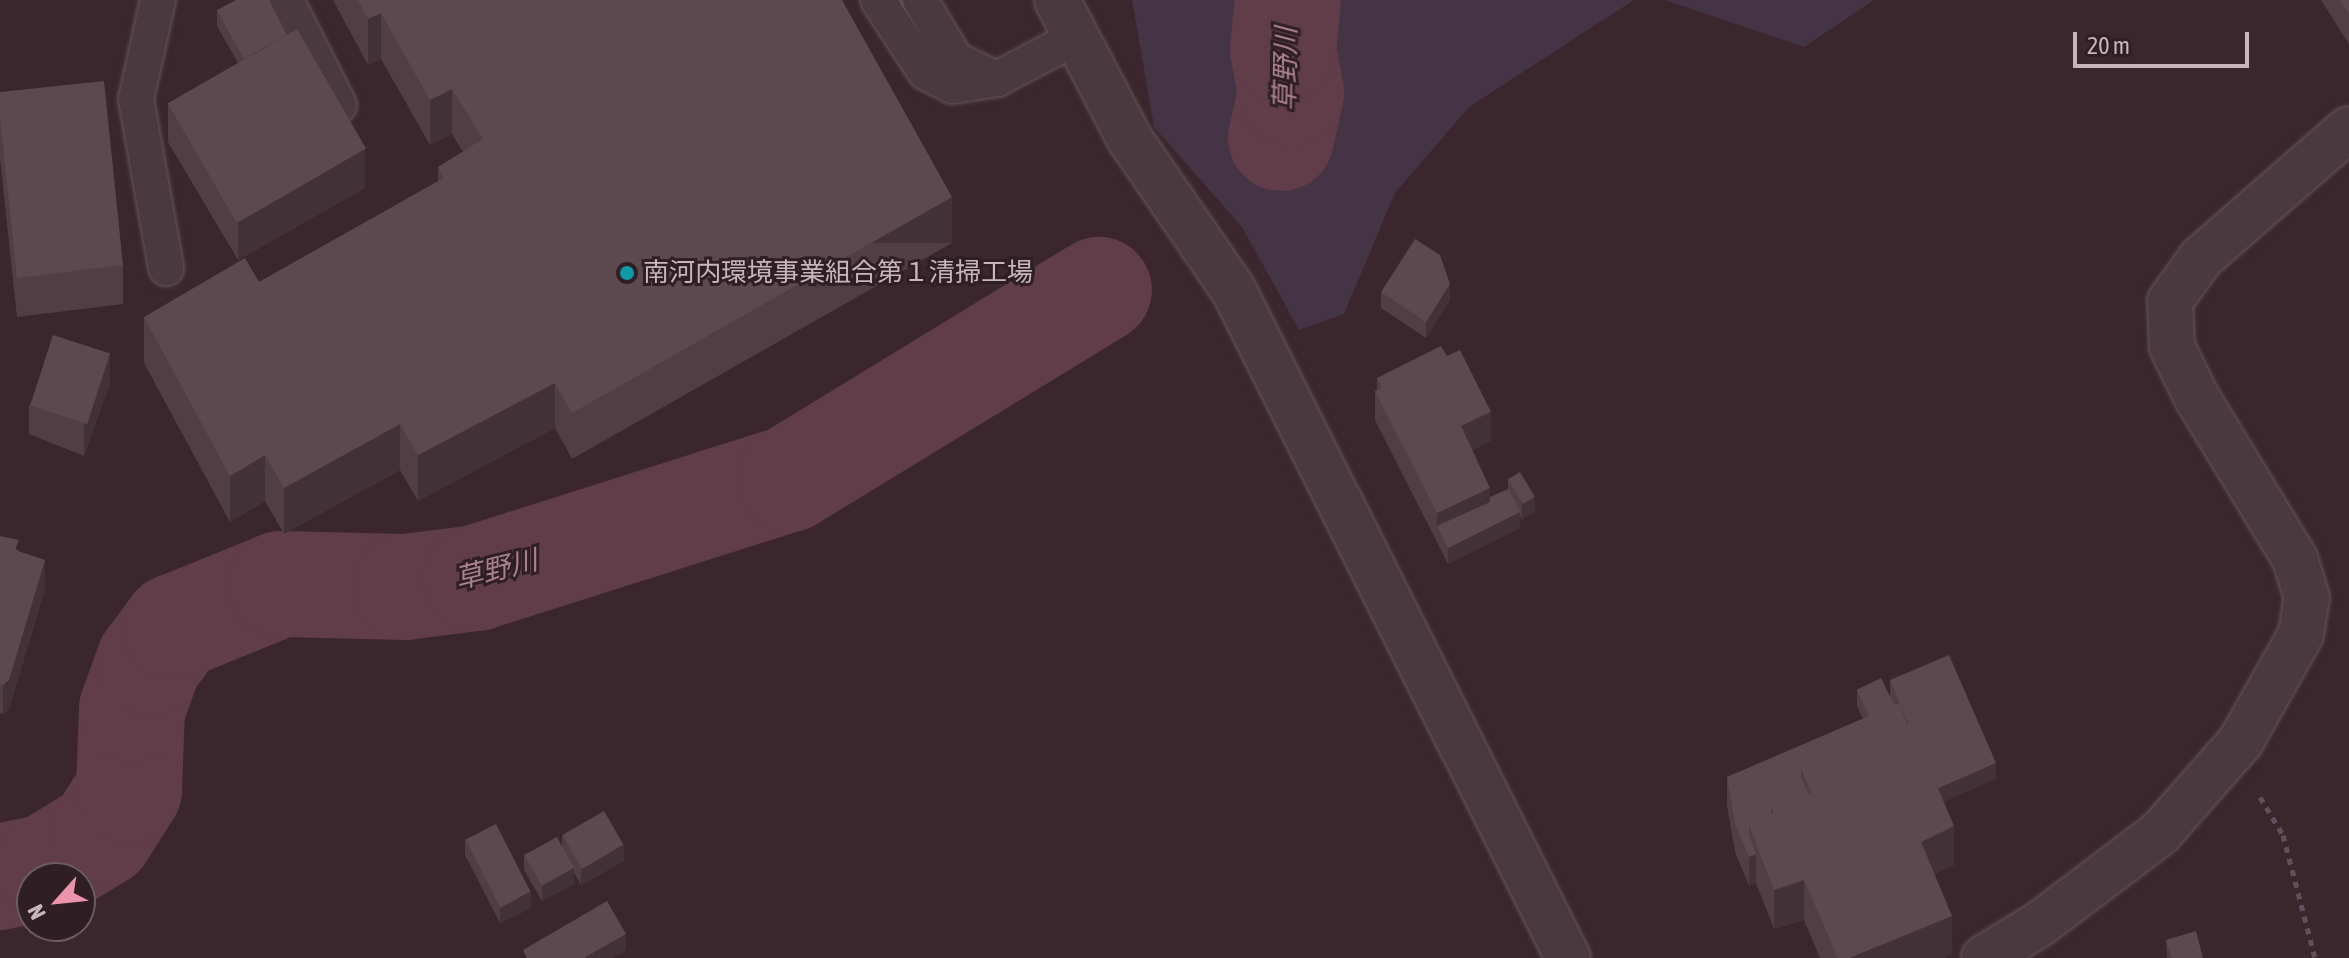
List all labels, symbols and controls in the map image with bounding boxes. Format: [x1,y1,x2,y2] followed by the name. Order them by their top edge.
[2077,16,2253,66] scale bar
[1267,27,1303,111] water label: 草野川
[2087,32,2130,59] text: 20 m
[643,257,1033,289] place label: 南河内環境事業組合第１清掃工場
[618,264,636,282] marker: 南河内環境事業組合第１清掃工場
[451,543,541,595] water label: 草野川
[16,862,96,942] north arrow
[22,900,51,924] text: N

